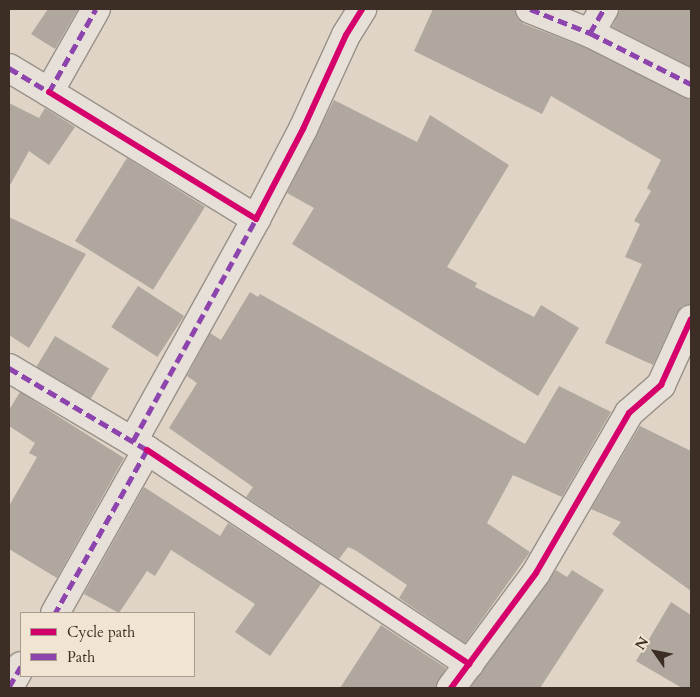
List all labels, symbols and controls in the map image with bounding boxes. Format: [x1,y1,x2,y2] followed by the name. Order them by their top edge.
[20,612,195,677] legend
[67,622,135,642] text: Cycle path
[630,627,680,677] north arrow
[631,633,653,654] text: N
[67,647,95,667] text: Path

